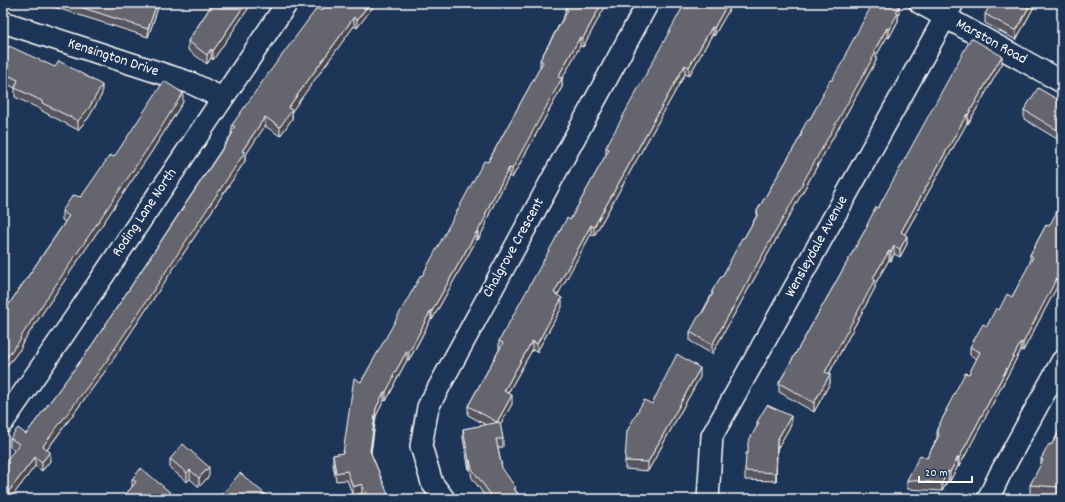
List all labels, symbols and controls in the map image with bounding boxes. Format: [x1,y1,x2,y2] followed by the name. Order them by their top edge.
[951,13,1031,71] street label: Marston Road
[65,33,162,83] street label: Kensington Drive
[107,164,183,262] street label: Roding Lane North
[780,192,854,302] street label: Wensleydale Avenue
[477,194,551,302] street label: Chalgrove Crescent
[919,458,972,484] scale bar
[925,465,948,482] text: 20 m

